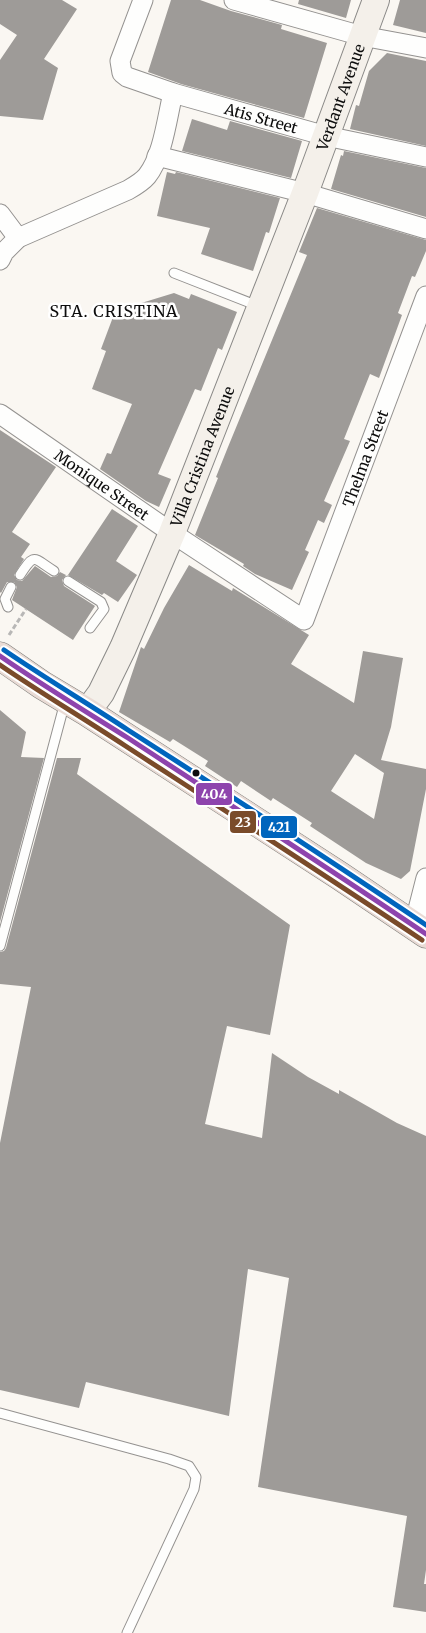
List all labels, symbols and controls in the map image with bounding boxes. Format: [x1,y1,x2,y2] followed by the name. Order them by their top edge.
[312,41,369,154] street label: Verdant Avenue
[221,98,300,137] street label: Atis Street
[50,301,178,321] district label: STA. CRISTINA
[166,383,238,530] street label: Villa Cristina Avenue
[338,407,392,510] street label: Thelma Street
[51,445,153,524] street label: Monique Street
[191,768,201,778] unlabelled marker
[195,782,233,806] line badge: 404
[201,785,227,803] text: 404
[229,810,257,834] line badge: 23
[235,813,251,831] text: 23
[260,815,298,839] line badge: 421
[268,818,291,836] text: 421

